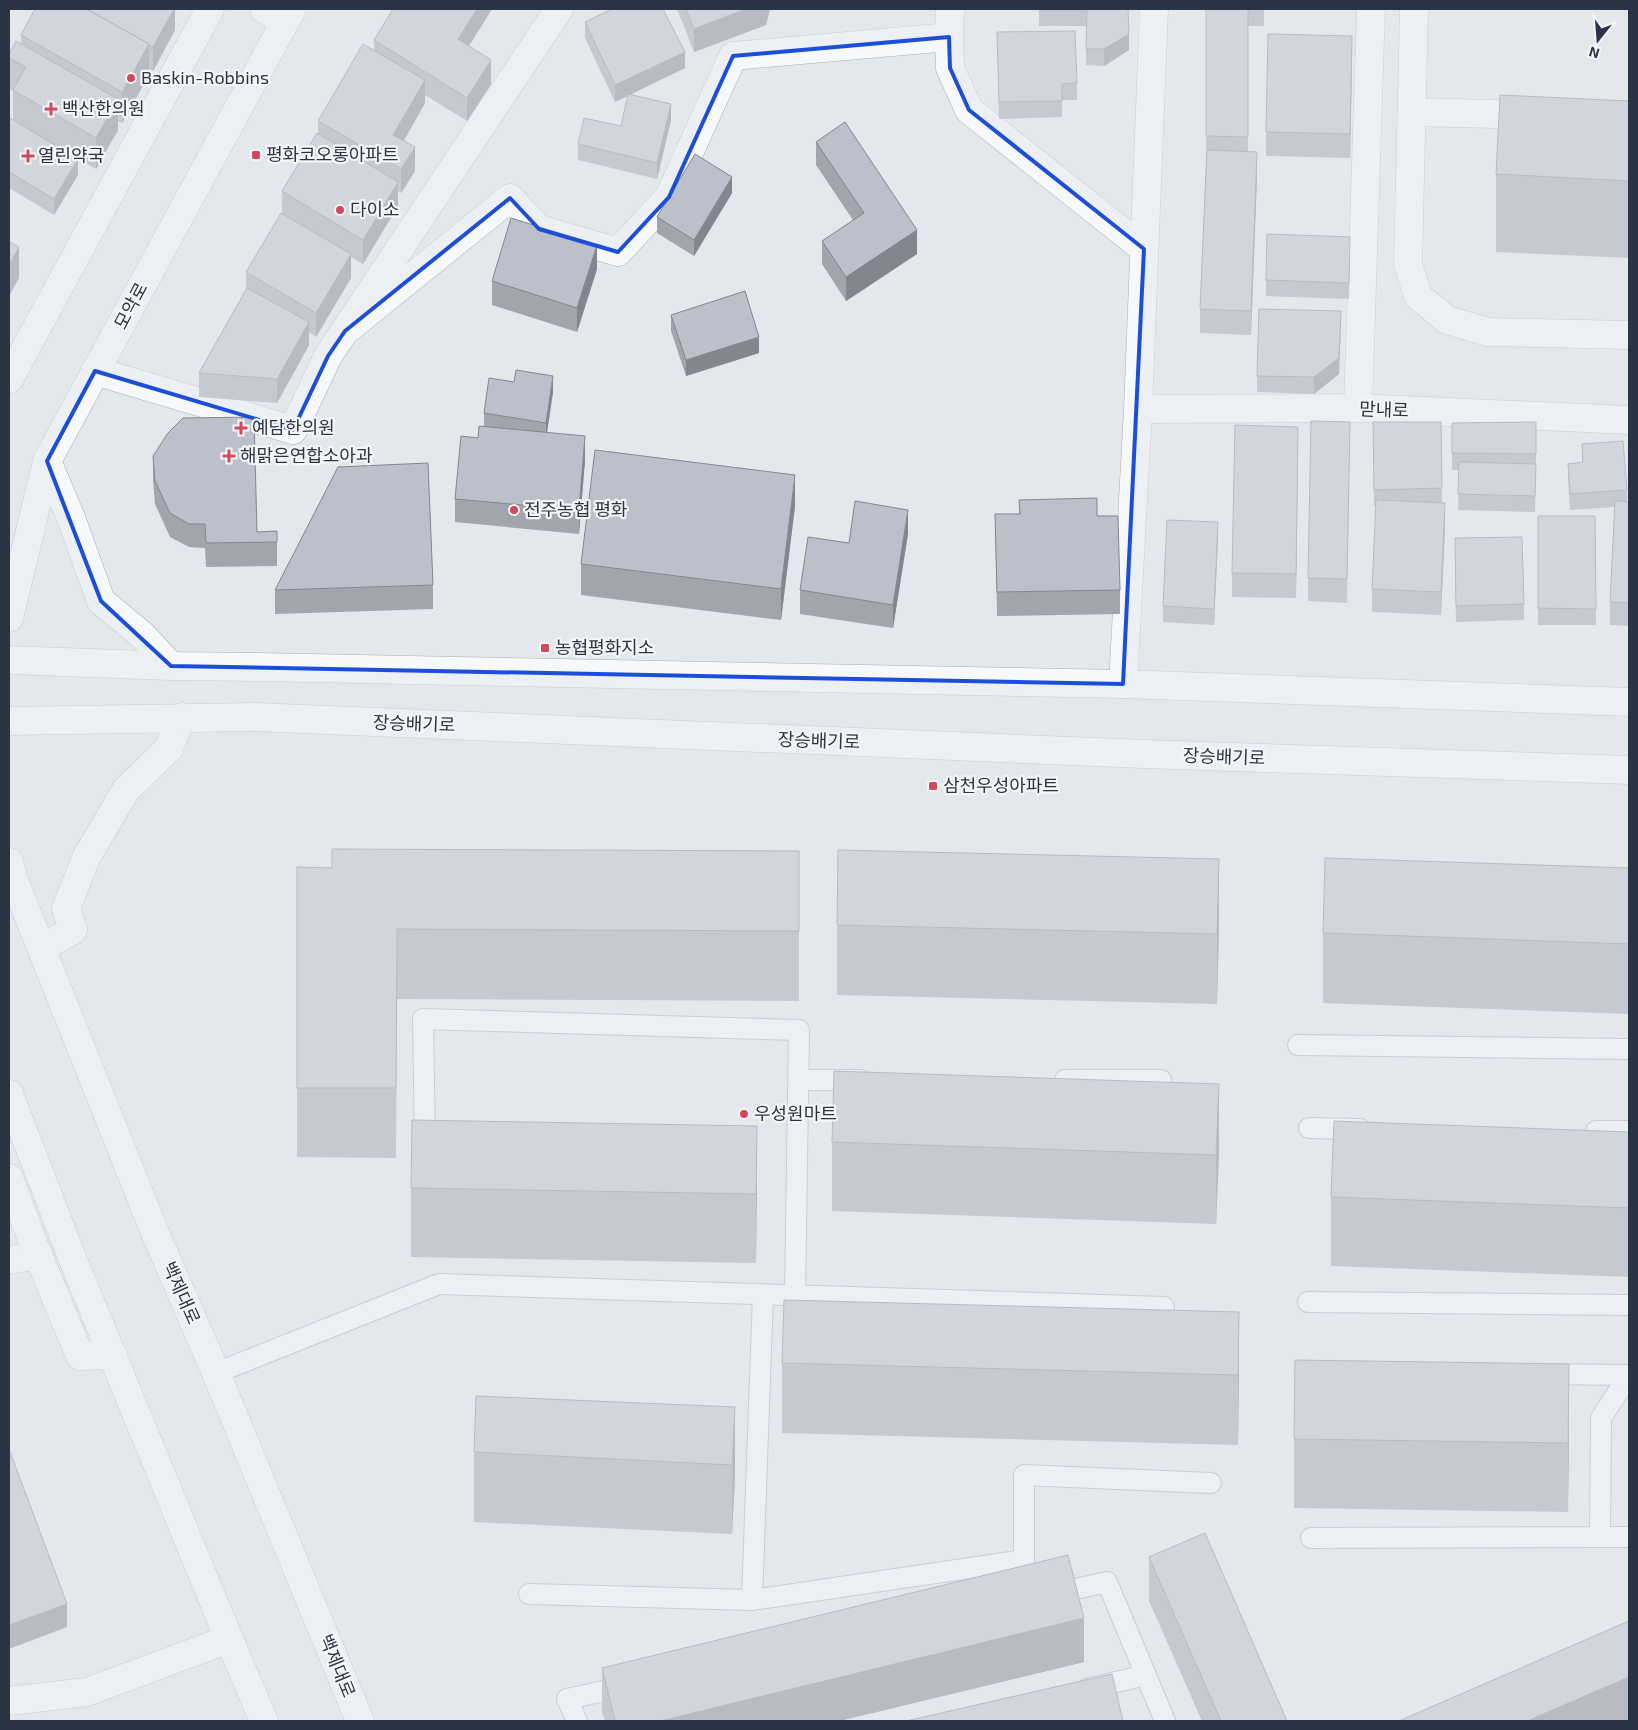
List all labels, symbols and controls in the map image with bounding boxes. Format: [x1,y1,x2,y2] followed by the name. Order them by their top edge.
[1573,15,1623,65] north arrow
[1587,43,1601,63] text: N
[141,66,269,88] place label: Baskin-Robbins
[125,72,137,84] marker: Baskin-Robbins
[62,97,145,119] place label: 백산한의원
[44,102,58,116] marker: 백산한의원
[266,143,398,165] place label: 평화코오롱아파트
[38,144,104,166] place label: 열린약국
[250,149,262,161] marker: 평화코오롱아파트
[22,150,34,162] marker: 열린약국
[350,198,400,220] place label: 다이소
[334,204,346,216] marker: 다이소
[109,278,151,333] street label: 모악로
[1359,397,1409,421] street label: 맏내로
[252,416,335,438] place label: 예담한의원
[234,421,248,435] marker: 예담한의원
[240,444,373,466] place label: 해맑은연합소아과
[222,449,236,463] marker: 해맑은연합소아과
[524,498,627,520] place label: 전주농협 평화
[508,504,520,516] marker: 전주농협 평화
[555,636,654,658] place label: 농협평화지소
[539,642,551,654] marker: 농협평화지소
[372,711,456,735] street label: 장승배기로
[777,728,861,752] street label: 장승배기로
[1182,744,1266,768] street label: 장승배기로
[943,774,1059,796] place label: 삼천우성아파트
[927,780,939,792] marker: 삼천우성아파트
[754,1102,837,1124] place label: 우성원마트
[738,1108,750,1120] marker: 우성원마트
[158,1258,205,1327] street label: 백제대로
[315,1631,361,1700] street label: 백제대로

